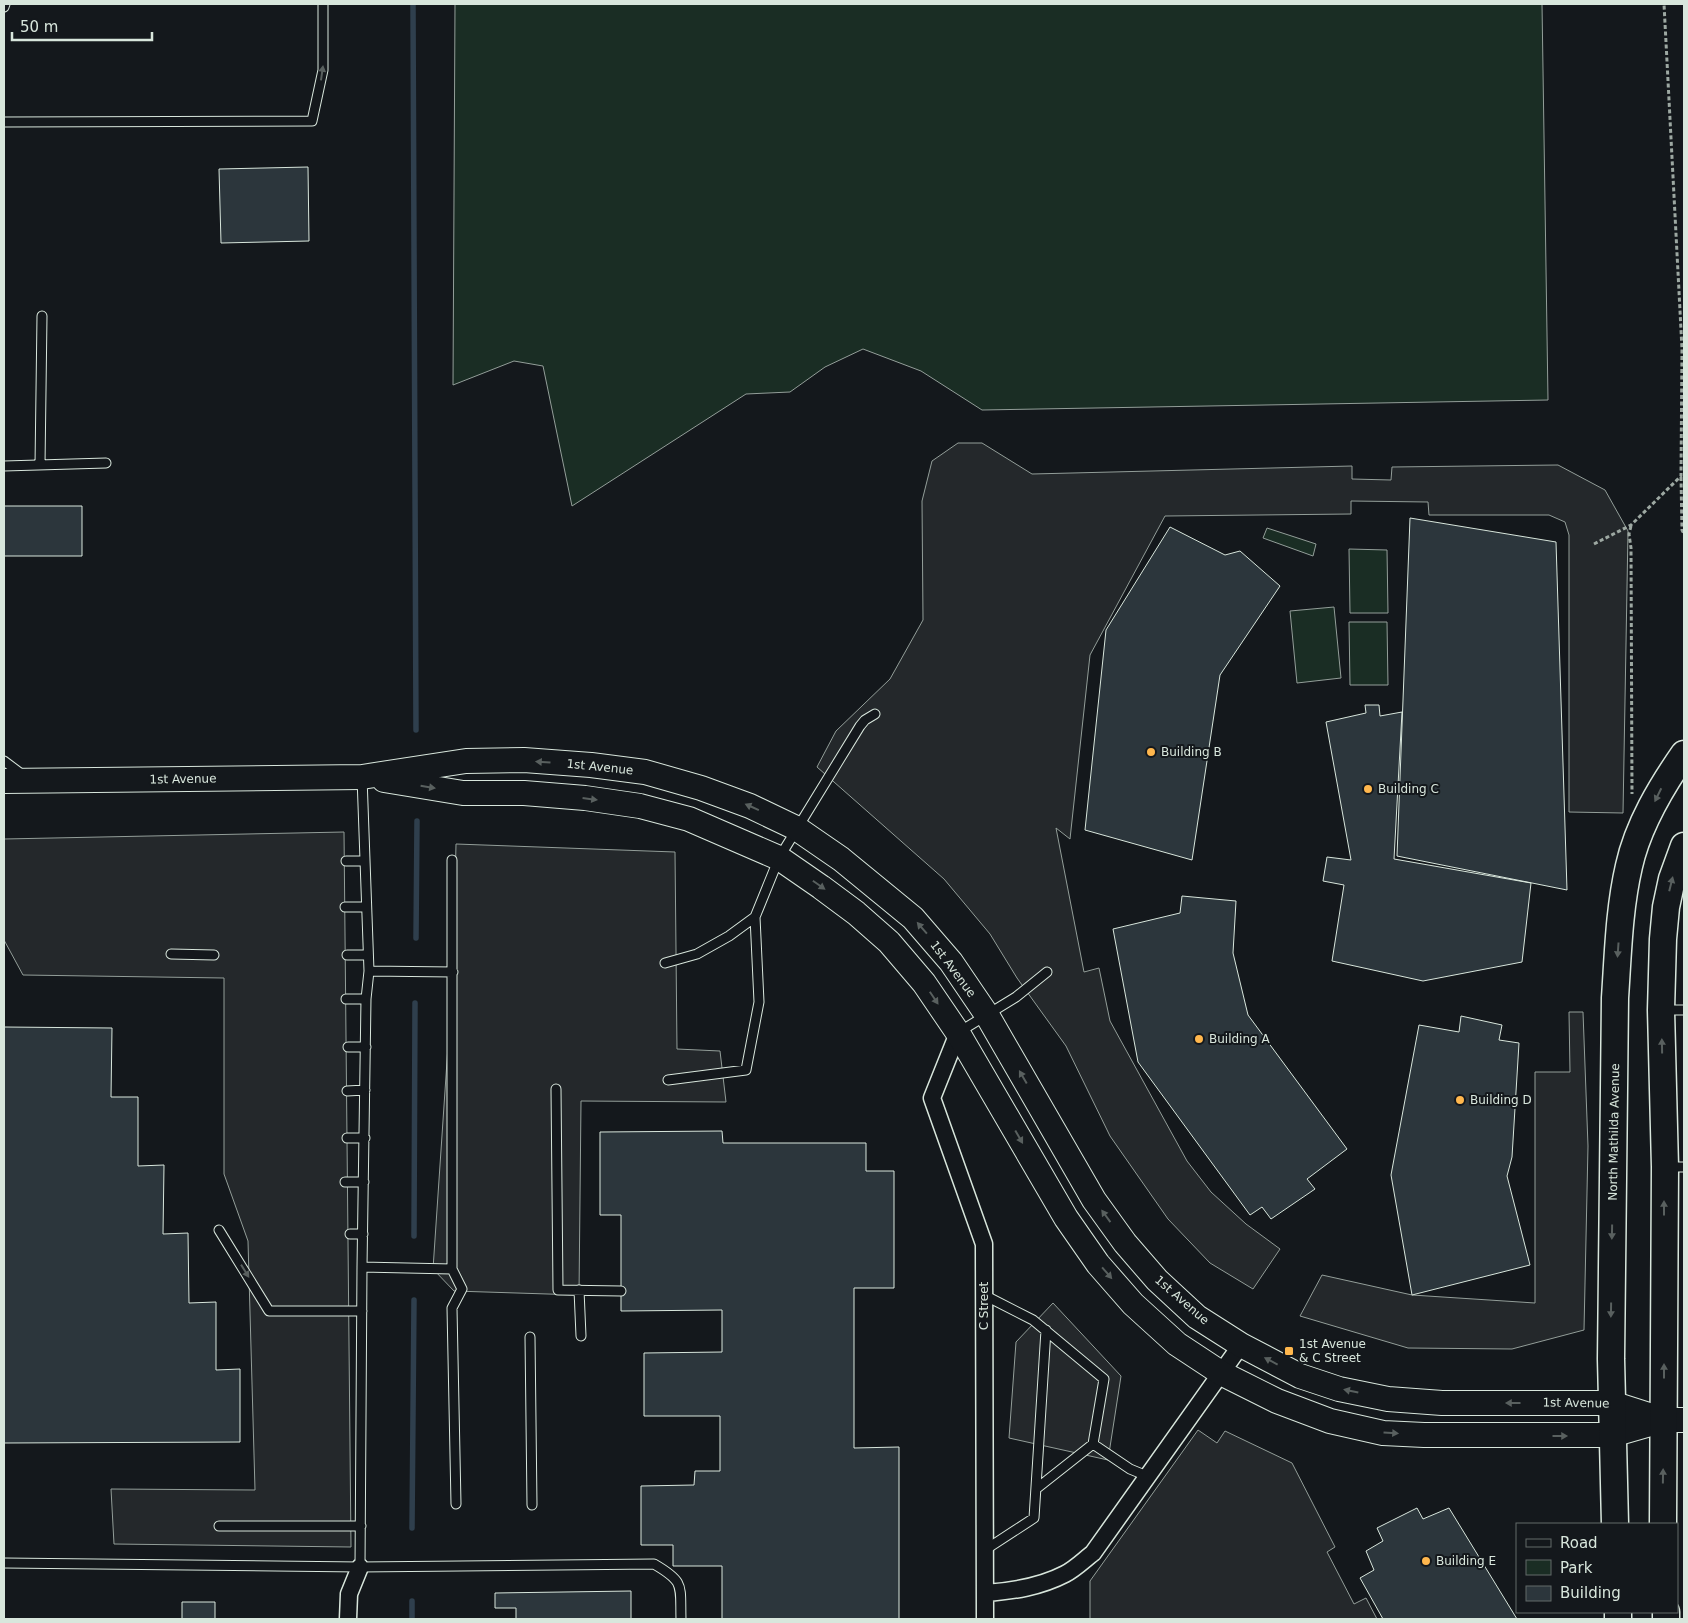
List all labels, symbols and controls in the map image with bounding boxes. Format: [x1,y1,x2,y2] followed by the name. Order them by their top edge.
[12,10,152,42] scale bar
[20,18,58,36] text: 50 m
[318,65,326,81] one-way arrow
[1161,745,1222,759] place label: Building B
[1145,746,1157,758] marker: Building B
[535,757,551,765] one-way arrow
[566,757,634,777] street label: 1st Avenue
[149,771,217,787] street label: 1st Avenue
[1378,782,1439,796] place label: Building C
[420,783,436,791] one-way arrow
[1362,783,1374,795] marker: Building C
[1654,788,1662,802] one-way arrow
[582,795,598,803] one-way arrow
[745,803,759,811] one-way arrow
[1667,877,1675,892] one-way arrow
[812,880,826,890] one-way arrow
[916,922,927,935] one-way arrow
[927,938,979,1000] street label: 1st Avenue
[1613,943,1621,959] one-way arrow
[929,991,939,1005] one-way arrow
[1209,1032,1270,1046] place label: Building A
[1193,1033,1205,1045] marker: Building A
[1657,1038,1665,1054] one-way arrow
[1606,1063,1622,1201] street label: North Mathilda Avenue
[1018,1070,1027,1083] one-way arrow
[1470,1093,1532,1107] place label: Building D
[1454,1094,1466,1106] marker: Building D
[1014,1130,1023,1143] one-way arrow
[1660,1200,1668,1216] one-way arrow
[1101,1209,1111,1223] one-way arrow
[1608,1225,1616,1241] one-way arrow
[240,1265,250,1278] one-way arrow
[1101,1267,1112,1280] one-way arrow
[1152,1273,1212,1327] street label: 1st Avenue
[977,1281,991,1330] street label: C Street
[1607,1302,1615,1318] one-way arrow
[1299,1337,1366,1365] place label: 1st Avenue & C Street
[1283,1345,1295,1357] marker: 1st Avenue & C Street
[1263,1357,1278,1365] one-way arrow
[1660,1363,1668,1379] one-way arrow
[1343,1387,1359,1395] one-way arrow
[1542,1395,1610,1411] street label: 1st Avenue
[1504,1399,1520,1407] one-way arrow
[1383,1430,1399,1438] one-way arrow
[1552,1432,1568,1440] one-way arrow
[1659,1467,1667,1483] one-way arrow
[1516,1523,1678,1613] legend
[1560,1534,1598,1552] text: Road
[1436,1554,1496,1568] place label: Building E
[1420,1555,1432,1567] marker: Building E
[1560,1559,1593,1577] text: Park
[1560,1584,1621,1602] text: Building

